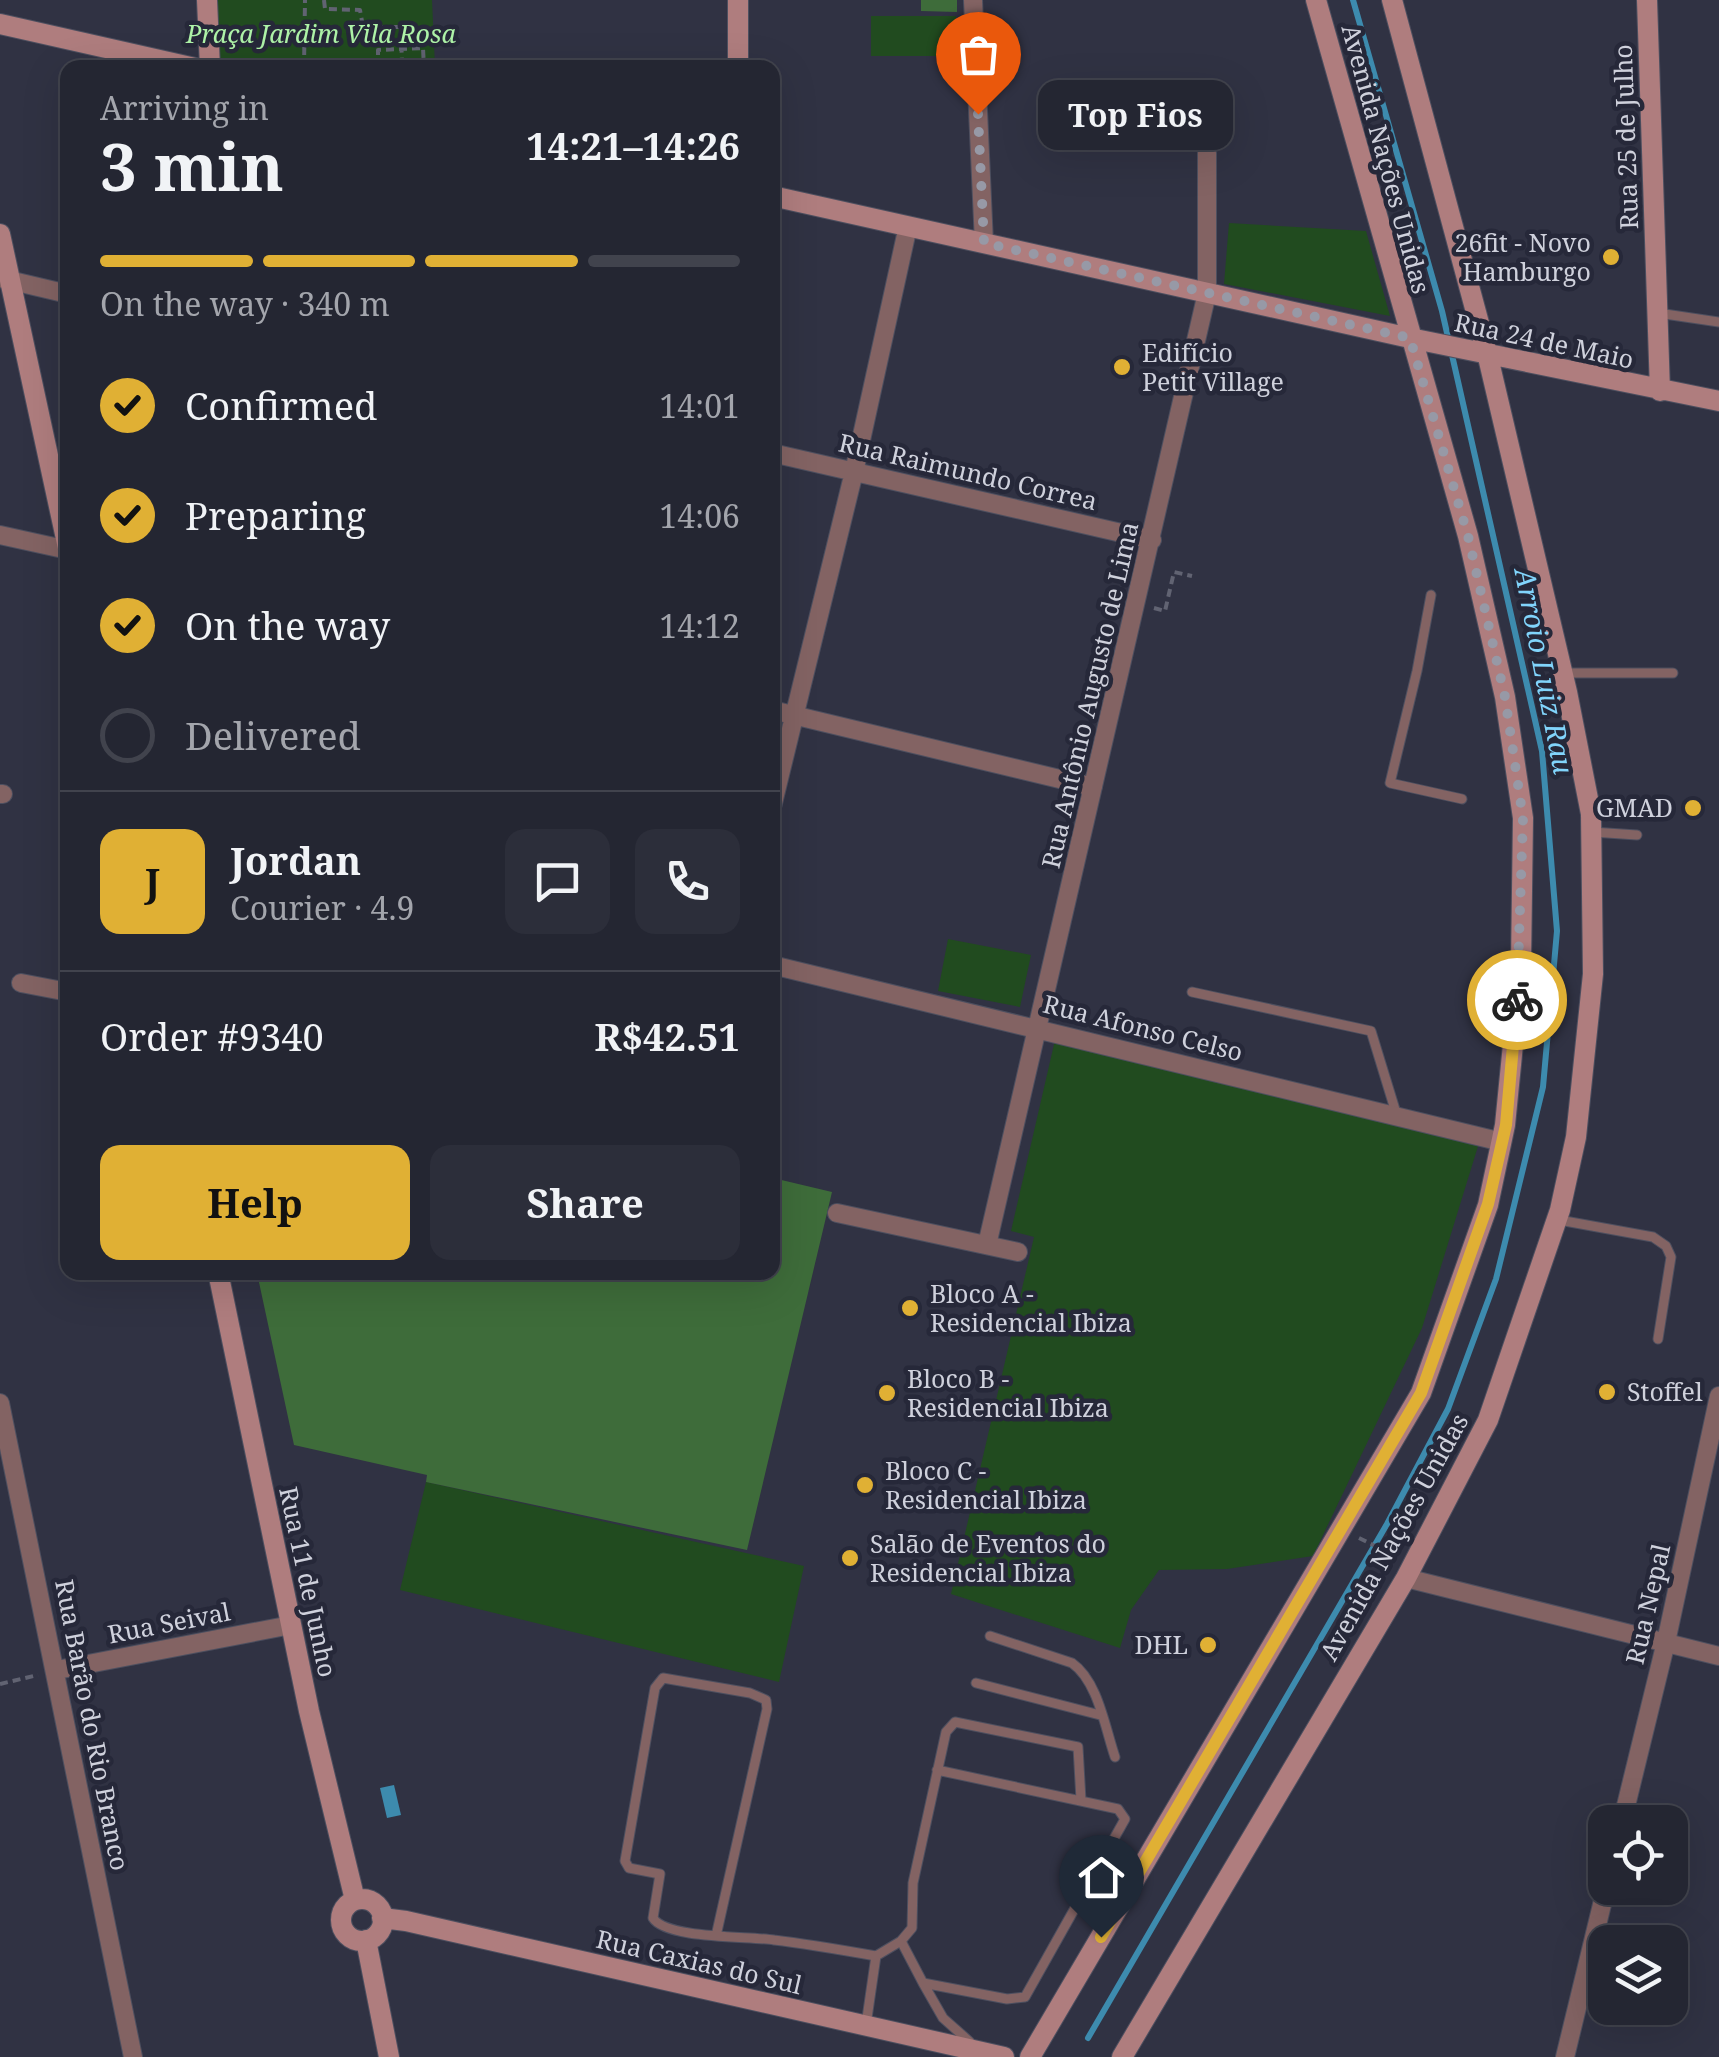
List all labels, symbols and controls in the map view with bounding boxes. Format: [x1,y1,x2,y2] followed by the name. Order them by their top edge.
[936,12,1021,115] pin
[185,16,457,50] park label: Praça Jardim Vila Rosa
[1335,20,1439,297] street label: Avenida Nações Unidas
[951,27,1006,82] icon: bag
[1605,44,1645,230] street label: Rua 25 de Julho
[1038,79,1233,149] callout: Top Fios
[100,86,269,129] text: Arriving in
[1068,93,1203,136] text: Top Fios
[526,119,740,171] text: 14:21–14:26
[100,122,284,210] text: 3 min
[1455,225,1591,288] place label: 26fit - Novo Hamburgo
[1600,246,1622,268] marker: 26fit - Novo Hamburgo
[100,282,390,325] text: On the way · 340 m
[1451,304,1637,376] street label: Rua 24 de Maio
[1142,335,1284,398] place label: Edifício Petit Village
[1111,356,1133,378] marker: Edifício Petit Village
[100,378,155,433] icon: check
[185,379,377,431] text: Confirmed
[659,384,740,427] text: 14:01
[836,425,1101,517] street label: Rua Raimundo Correa
[100,488,155,543] icon: check
[185,489,366,541] text: Preparing
[659,494,740,537] text: 14:06
[1033,518,1145,871] street label: Rua Antônio Augusto de Lima
[1506,563,1584,777] water label: Arroio Luiz Rau
[100,598,155,653] icon: check
[185,599,390,651] text: On the way
[659,604,740,647] text: 14:12
[185,709,361,761] text: Delivered
[1596,790,1673,824] place label: GMAD
[1682,797,1704,819] marker: GMAD
[505,829,610,934] button: chat
[635,829,740,934] button: phone
[230,834,361,886] text: Jordan
[145,855,160,907] text: J
[230,886,414,929] text: Courier · 4.9
[1467,950,1567,1050] courier
[1490,973,1545,1028] icon: bike
[1040,986,1247,1068] street label: Rua Afonso Celso
[100,1010,324,1062] text: Order #9340
[594,1010,740,1062] text: R$42.51
[100,1145,410,1260] button: Help
[430,1145,740,1260] button: Share
[930,1276,1132,1339] place label: Bloco A - Residencial Ibiza
[899,1297,921,1319] marker: Bloco A - Residencial Ibiza
[907,1361,1109,1424] place label: Bloco B - Residencial Ibiza
[1627,1374,1703,1408] place label: Stoffel
[1596,1381,1618,1403] marker: Stoffel
[876,1382,898,1404] marker: Bloco B - Residencial Ibiza
[1311,1407,1475,1666] street label: Avenida Nações Unidas
[885,1453,1087,1516] place label: Bloco C - Residencial Ibiza
[854,1474,876,1496] marker: Bloco C - Residencial Ibiza
[272,1483,346,1680] street label: Rua 11 de Junho
[870,1526,1106,1589] place label: Salão de Eventos do Residencial Ibiza
[1617,1540,1677,1667] street label: Rua Nepal
[839,1547,861,1569] marker: Salão de Eventos do Residencial Ibiza
[48,1576,138,1873] street label: Rua Barão do Rio Branco
[105,1593,233,1651] street label: Rua Seival
[1134,1627,1188,1661] place label: DHL
[1197,1634,1219,1656] marker: DHL
[1588,1805,1688,2025] map controls
[1588,1805,1688,1905] button: locate
[1059,1835,1144,1938] pin
[1074,1850,1129,1905] icon: home
[593,1921,806,2001] street label: Rua Caxias do Sul
[1588,1925,1688,2025] button: layers

